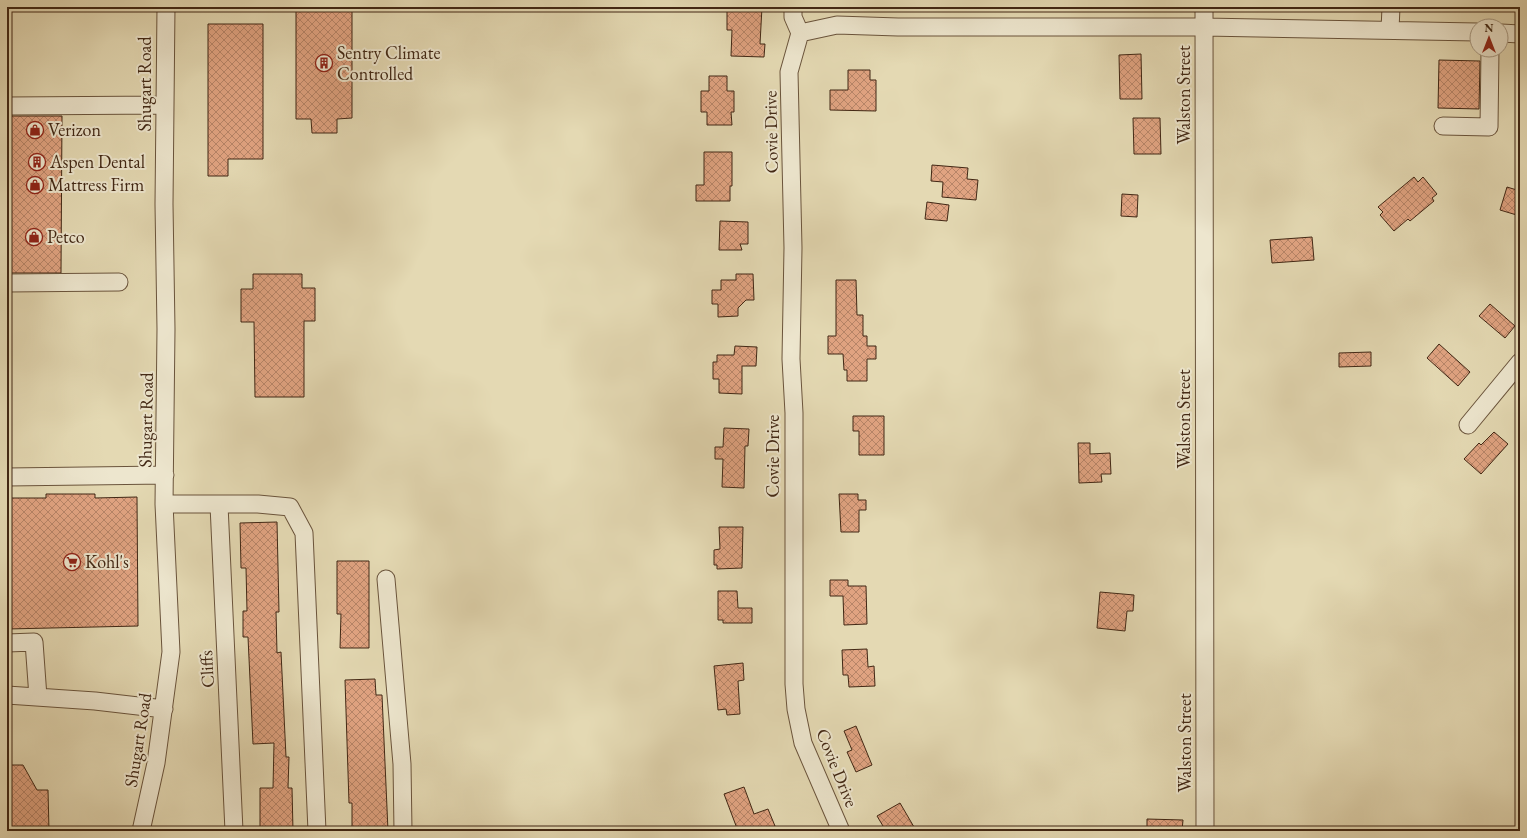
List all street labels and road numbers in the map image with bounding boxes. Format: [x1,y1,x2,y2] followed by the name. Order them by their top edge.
[133,36,156,132] street label: Shugart Road
[1172,45,1195,145] street label: Walston Street
[758,90,783,174] street label: Covie Drive
[1172,369,1195,469] street label: Walston Street
[133,371,158,468] street label: Shugart Road
[761,415,784,497] street label: Covie Drive
[194,649,219,688] street label: Cliffs
[119,690,156,789] street label: Shugart Road
[1173,693,1196,793] street label: Walston Street
[811,725,864,811] street label: Covie Drive

